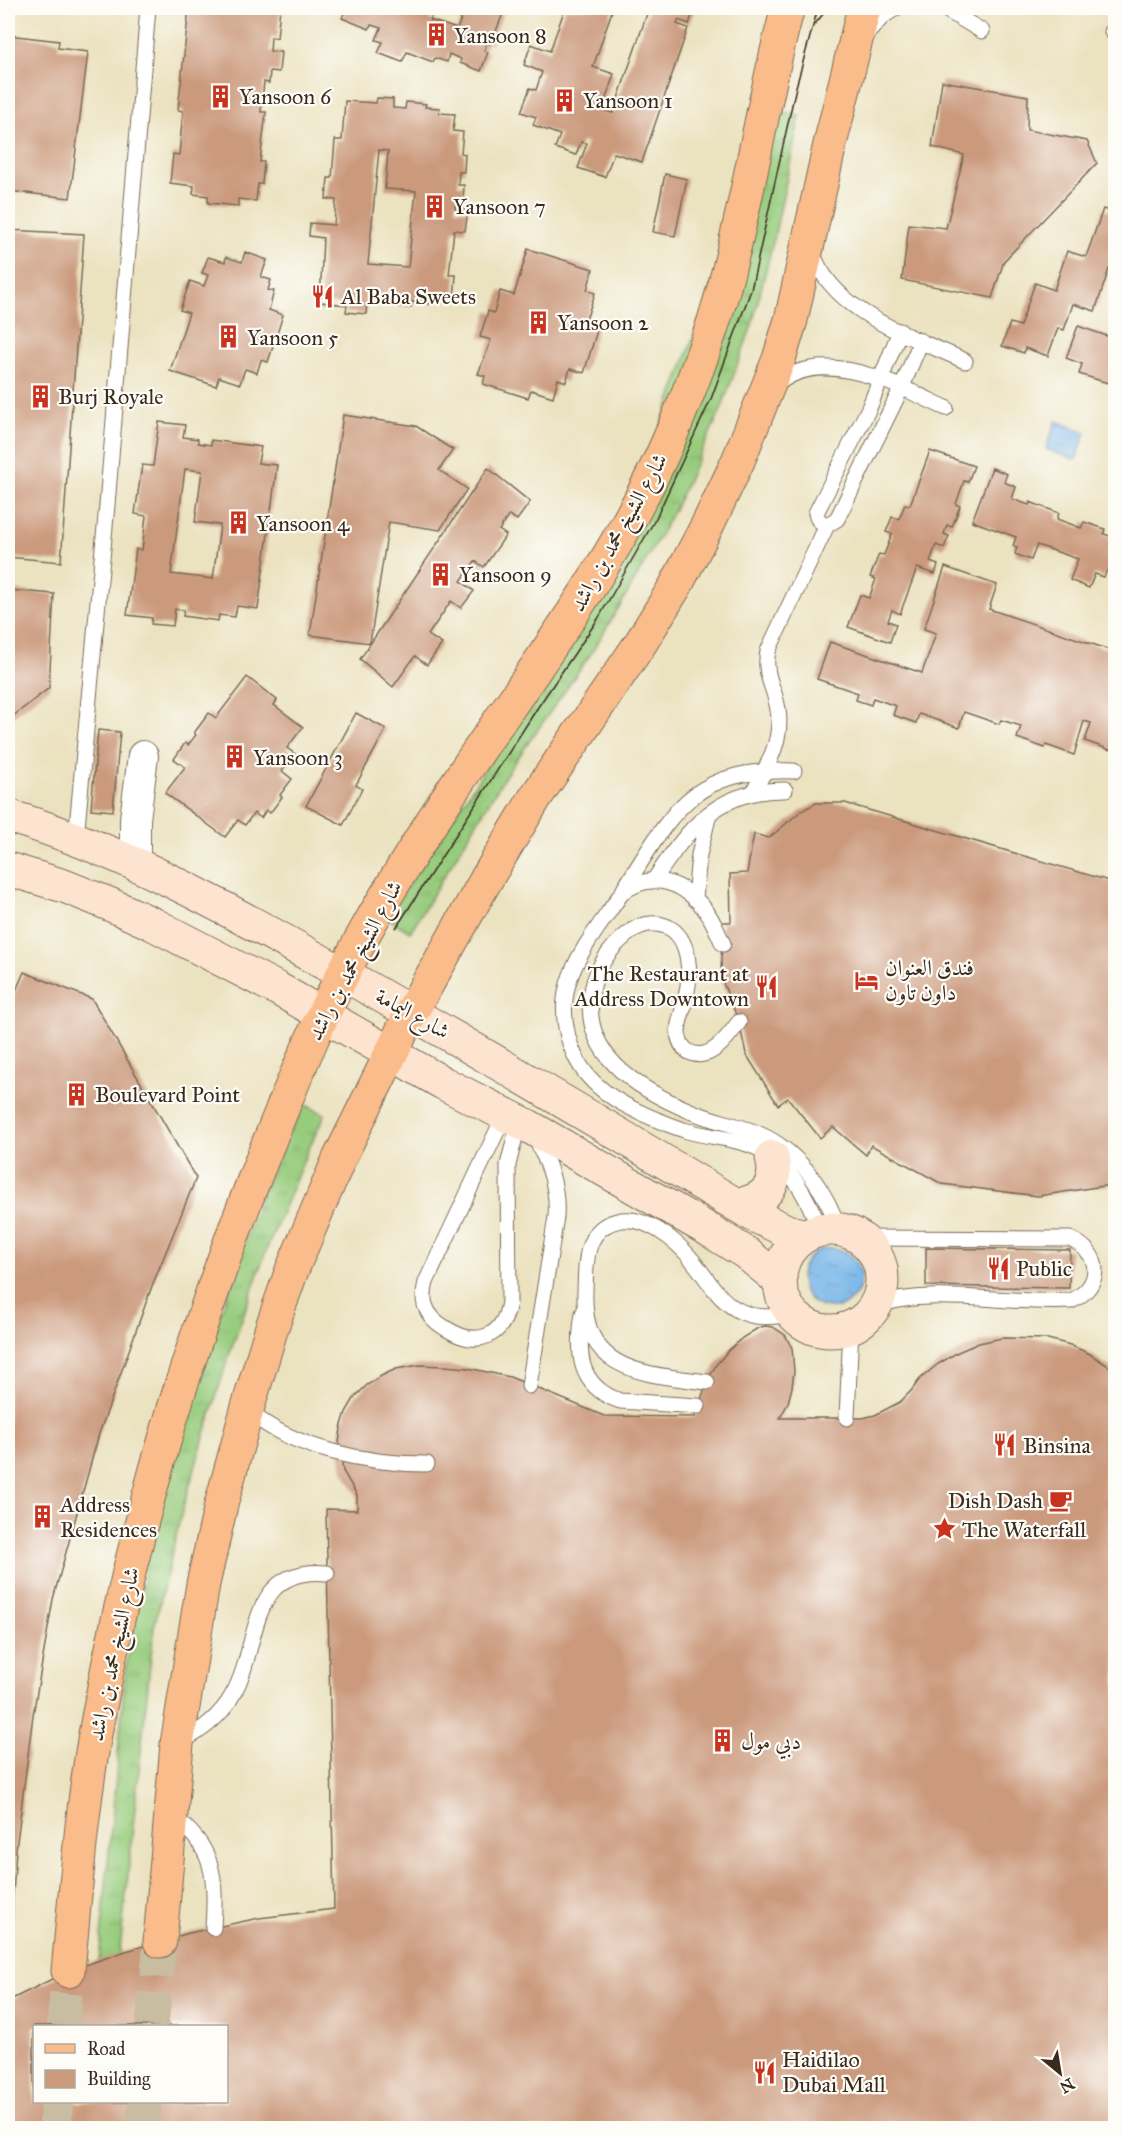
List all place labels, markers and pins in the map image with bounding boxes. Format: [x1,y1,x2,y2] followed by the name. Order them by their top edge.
[423,22,449,48] building icon: Yansoon 8
[454,22,547,49] place label: Yansoon 8
[208,83,234,109] building icon: Yansoon 6
[239,83,332,110] place label: Yansoon 6
[552,87,578,113] building icon: Yansoon 1
[583,87,673,114] place label: Yansoon 1
[422,193,448,219] building icon: Yansoon 7
[453,193,546,220] place label: Yansoon 7
[310,283,336,309] restaurant icon: Al Baba Sweets
[340,283,476,310] place label: Al Baba Sweets
[526,309,552,335] building icon: Yansoon 2
[557,309,649,336] place label: Yansoon 2
[216,324,242,350] building icon: Yansoon 5
[247,324,338,351] place label: Yansoon 5
[27,383,53,409] building icon: Burj Royale
[58,383,164,410] place label: Burj Royale
[225,510,251,536] building icon: Yansoon 4
[256,510,350,537] place label: Yansoon 4
[428,561,454,587] building icon: Yansoon 9
[459,561,552,588] place label: Yansoon 9
[222,744,248,770] building icon: Yansoon 3
[253,744,343,771] place label: Yansoon 3
[885,954,974,1006] place label: فندق العنوان داون تاون
[573,960,749,1012] place label: The Restaurant at Address Downtown
[854,967,880,993] hotel icon: فندق العنوان داون تاون
[754,973,780,999] restaurant icon: The Restaurant at Address Downtown
[64,1081,90,1107] building icon: Boulevard Point
[95,1081,240,1108] place label: Boulevard Point
[985,1255,1011,1281] restaurant icon: Public
[1016,1255,1072,1282] place label: Public
[992,1432,1018,1458] restaurant icon: Binsina
[1023,1432,1091,1459] place label: Binsina
[948,1487,1043,1514] place label: Dish Dash
[1048,1487,1074,1513] cafe icon: Dish Dash
[59,1491,157,1543] place label: Address Residences
[29,1504,55,1530] building icon: Address Residences
[931,1516,957,1542] place icon: The Waterfall
[962,1516,1086,1543] place label: The Waterfall
[710,1728,736,1754] building icon: دبي مول
[741,1728,801,1760] place label: دبي مول
[782,2046,886,2098] place label: Haidilao Dubai Mall
[751,2059,777,2085] restaurant icon: Haidilao Dubai Mall

